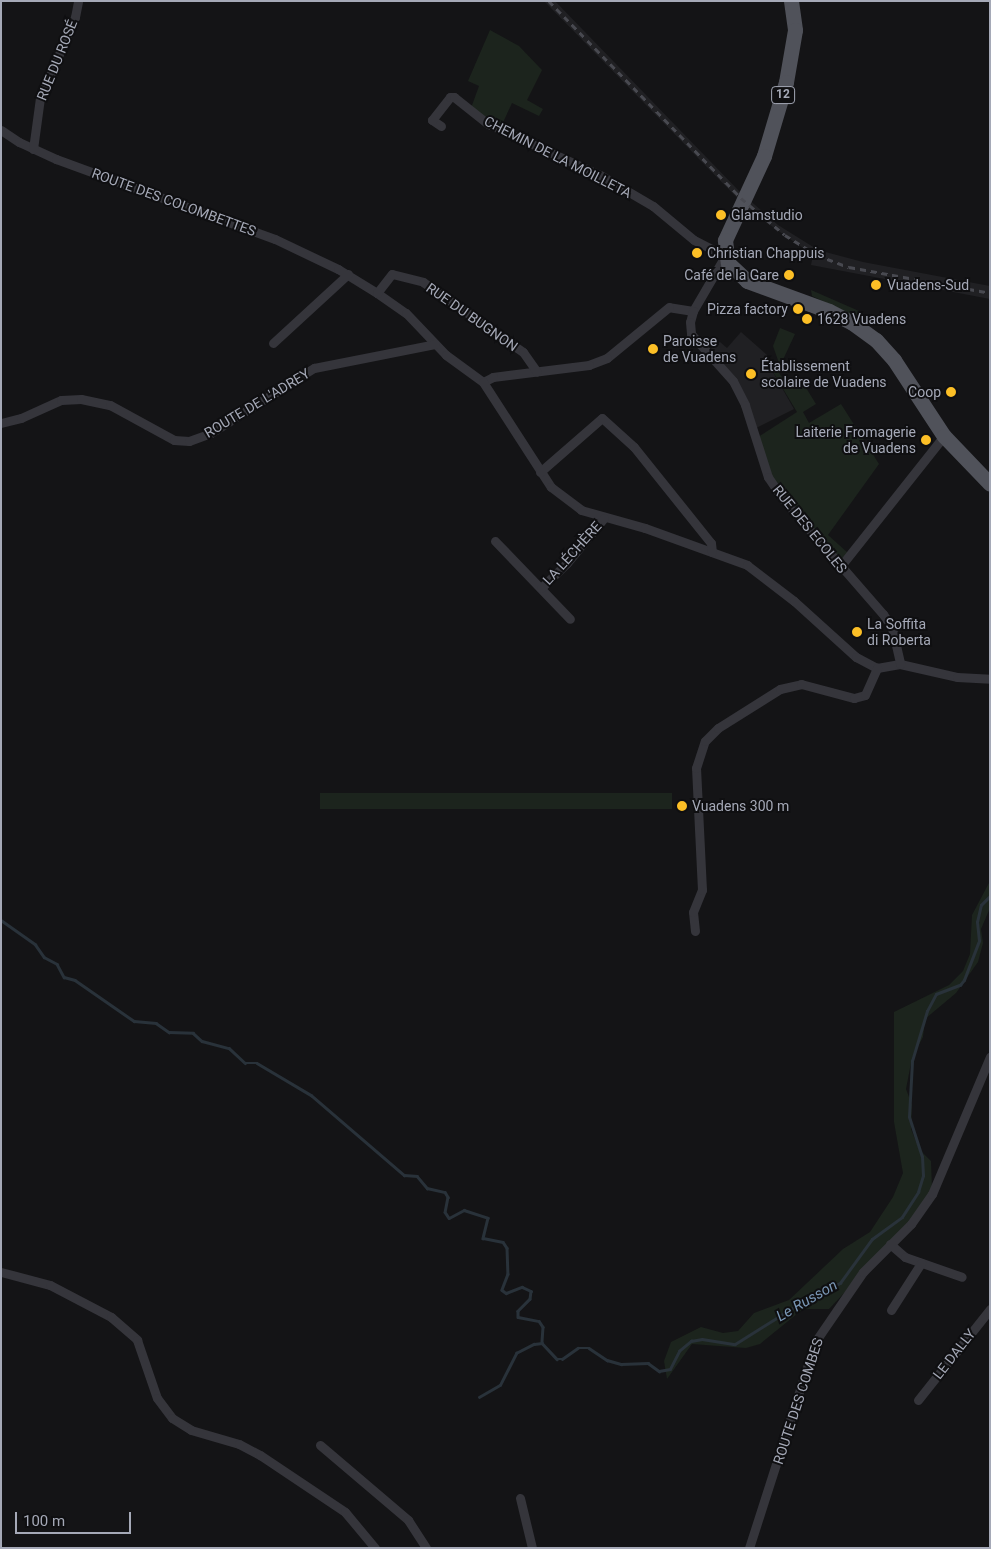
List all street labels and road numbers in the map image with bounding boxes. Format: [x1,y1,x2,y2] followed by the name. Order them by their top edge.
[33,17,81,103] street label: RUE DU ROSÉ
[770,86,796,104] road number: 12
[481,112,635,202] street label: CHEMIN DE LA MOILLETA
[90,164,258,240] street label: ROUTE DES COLOMBETTES
[423,279,521,355] street label: RUE DU BUGNON
[201,365,313,441] street label: ROUTE DE L'ADREY
[769,482,851,576] street label: RUE DES ECOLES
[539,518,605,588] street label: LA LÉCHÈRE
[929,1326,979,1382] street label: LE DALLY
[770,1336,826,1466] street label: ROUTE DES COMBES

